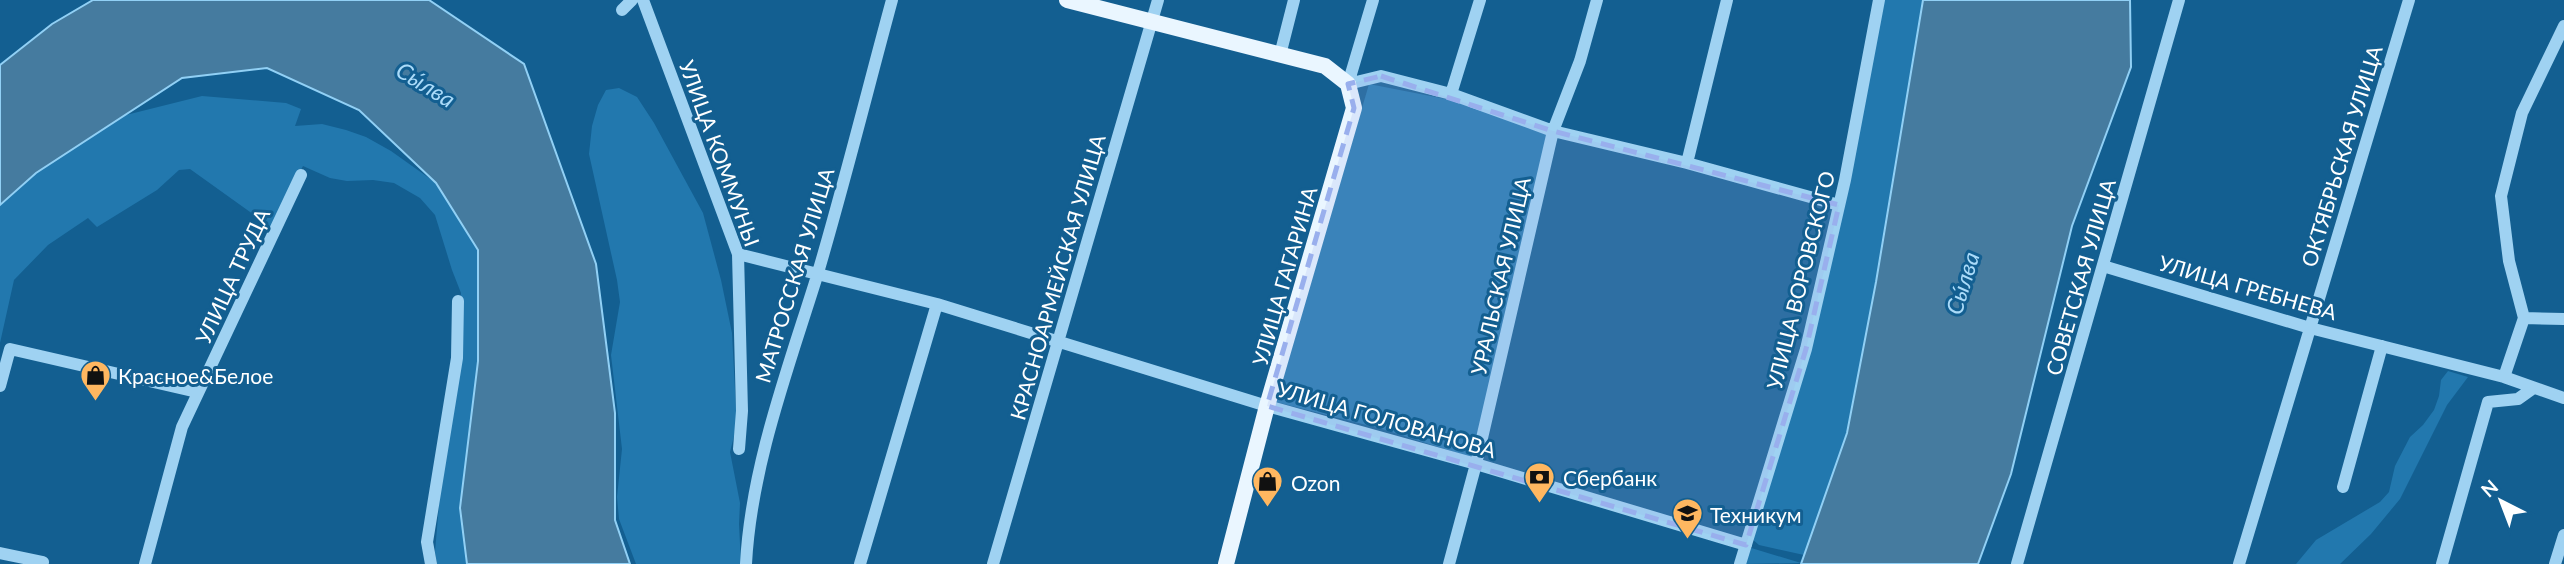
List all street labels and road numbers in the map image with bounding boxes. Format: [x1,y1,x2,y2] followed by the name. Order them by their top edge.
[2295,41,2387,270] street label: ОКТЯБРЬСКАЯ УЛИЦА
[675,56,765,250] street label: УЛИЦА КОММУНЫ
[1004,131,1110,423] street label: КРАСНОАРМЕЙСКАЯ УЛИЦА
[749,164,839,385] street label: МАТРОССКАЯ УЛИЦА
[1761,168,1839,392] street label: УЛИЦА ВОРОВСКОГО
[1465,174,1535,377] street label: УРАЛЬСКАЯ УЛИЦА
[2040,175,2120,378] street label: СОВЕТСКАЯ УЛИЦА
[1246,183,1322,368] street label: УЛИЦА ГАГАРИНА
[190,204,275,348] street label: УЛИЦА ТРУДА
[2156,250,2341,325] street label: УЛИЦА ГРЕБНЕВА
[1275,376,1500,462] street label: УЛИЦА ГОЛОВАНОВА

